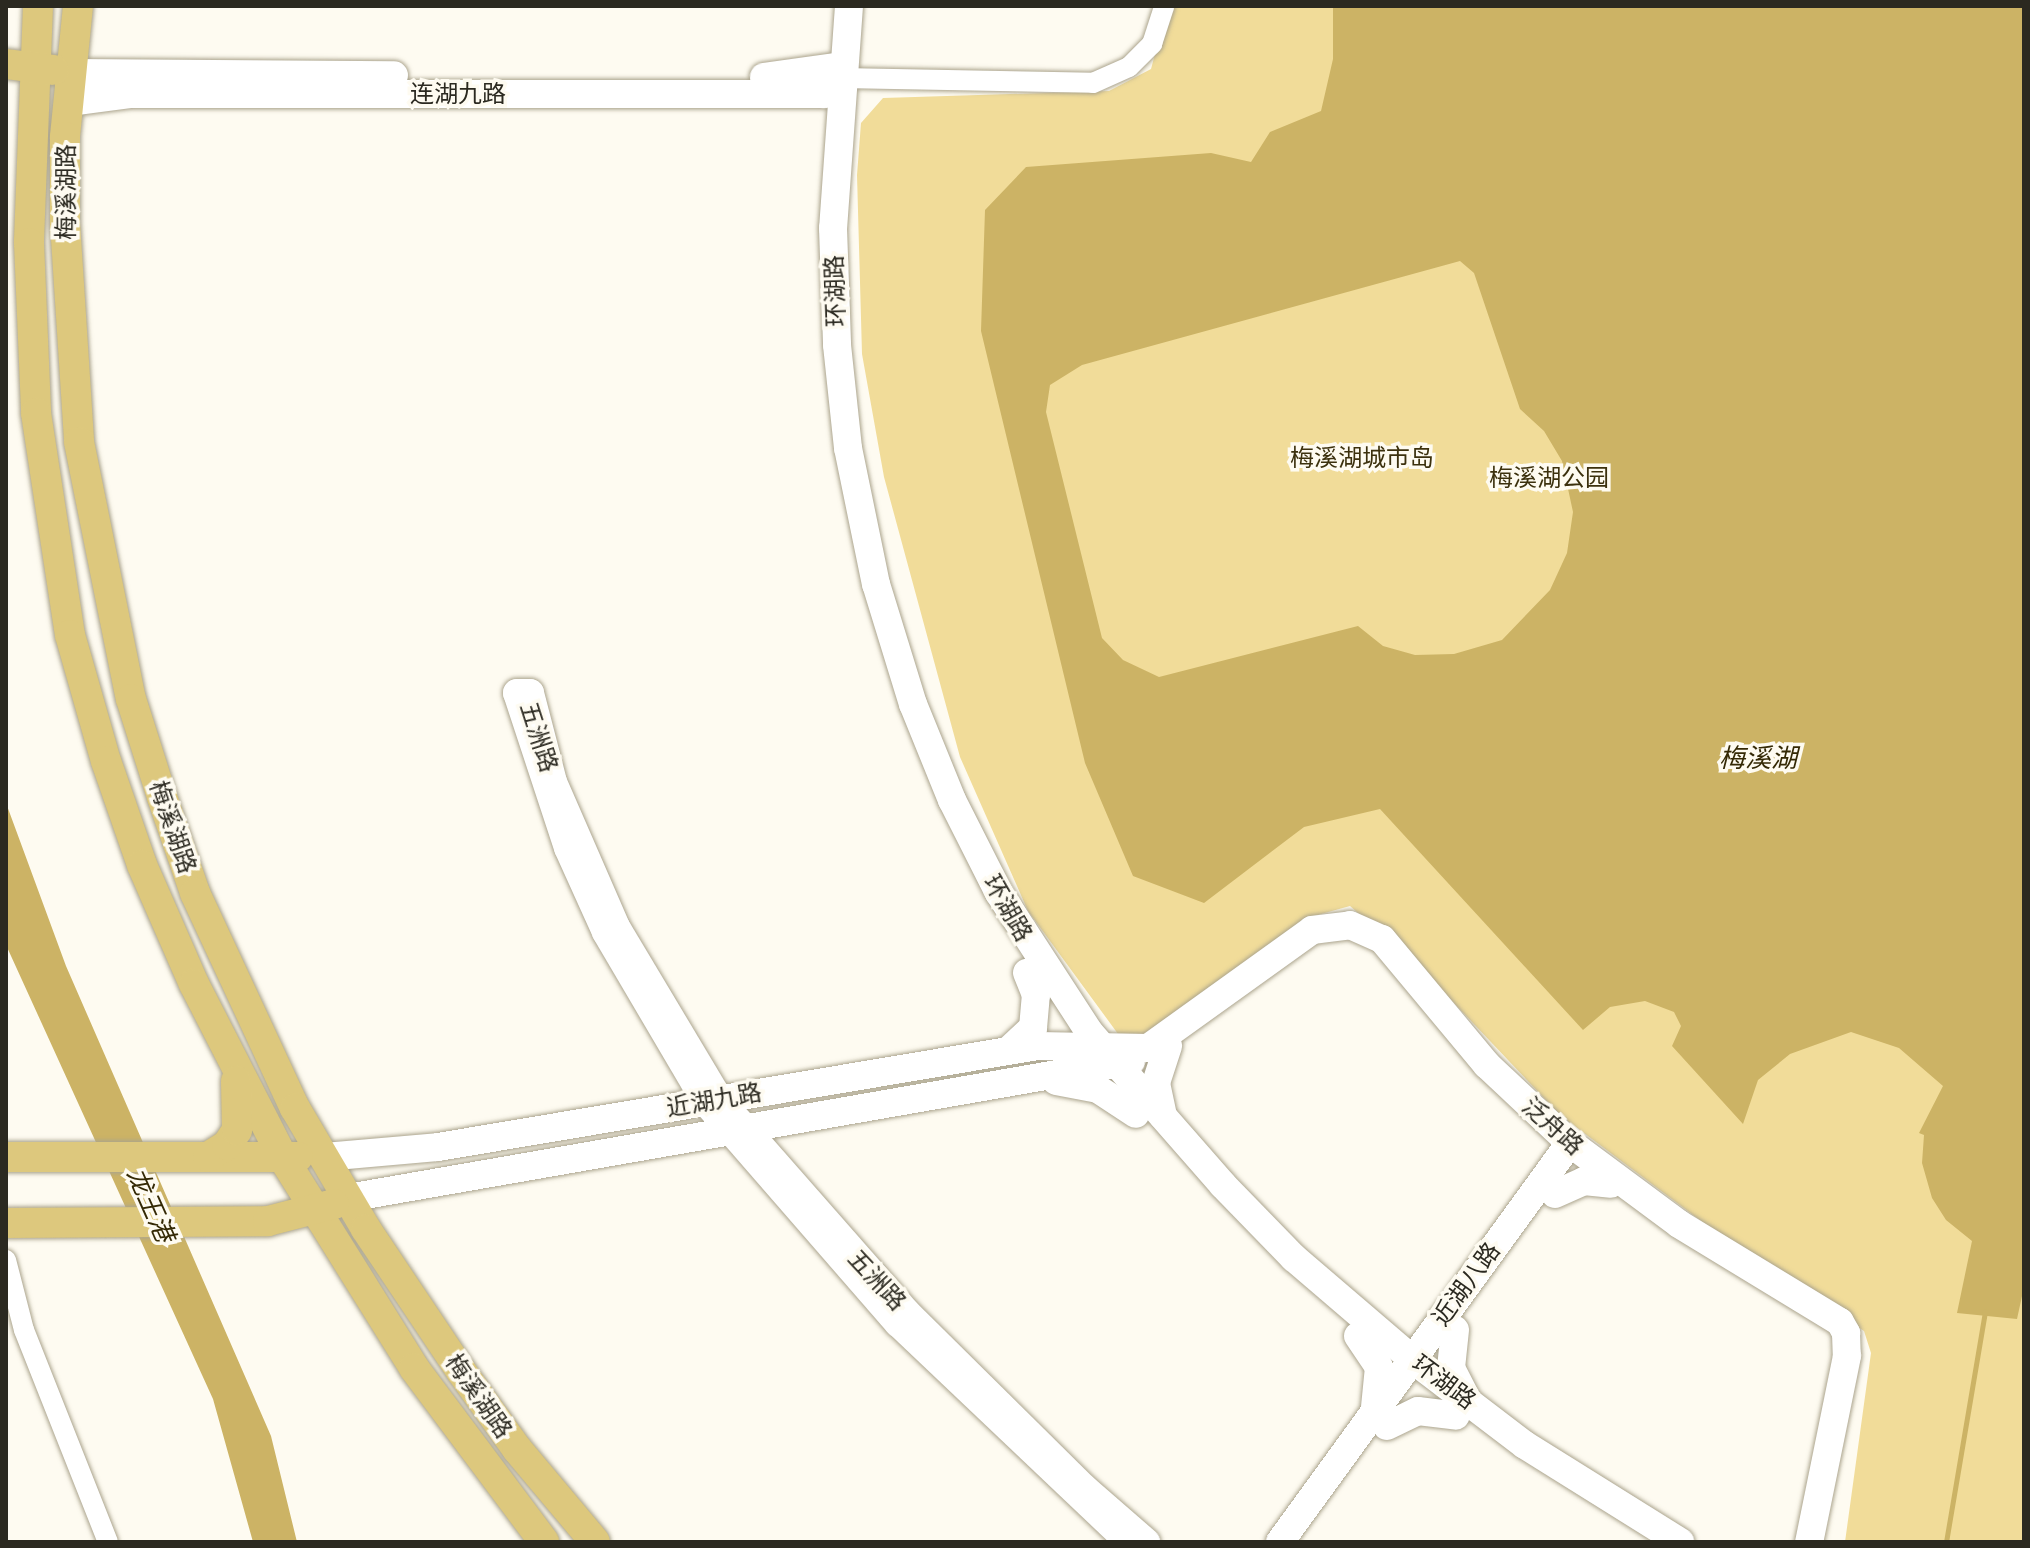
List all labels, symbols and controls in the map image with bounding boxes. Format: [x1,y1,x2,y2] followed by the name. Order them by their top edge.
[410,80,506,108] street label: 连湖九路
[52,144,80,240] street label: 梅溪湖路
[819,255,851,327] street label: 环湖路
[1290,444,1434,472] park label: 梅溪湖城市岛
[1489,464,1609,492] park label: 梅溪湖公园
[514,698,564,776] street label: 五洲路
[1719,743,1797,775] water label: 梅溪湖
[144,777,202,877] street label: 梅溪湖路
[978,870,1038,946] street label: 环湖路
[664,1077,764,1123] street label: 近湖九路
[1517,1091,1589,1161] street label: 泛舟路
[120,1163,180,1247] water label: 龙王港
[1426,1237,1506,1331] street label: 近湖八路
[842,1244,912,1316] street label: 五洲路
[440,1348,518,1444] street label: 梅溪湖路
[1407,1349,1481,1415] street label: 环湖路

